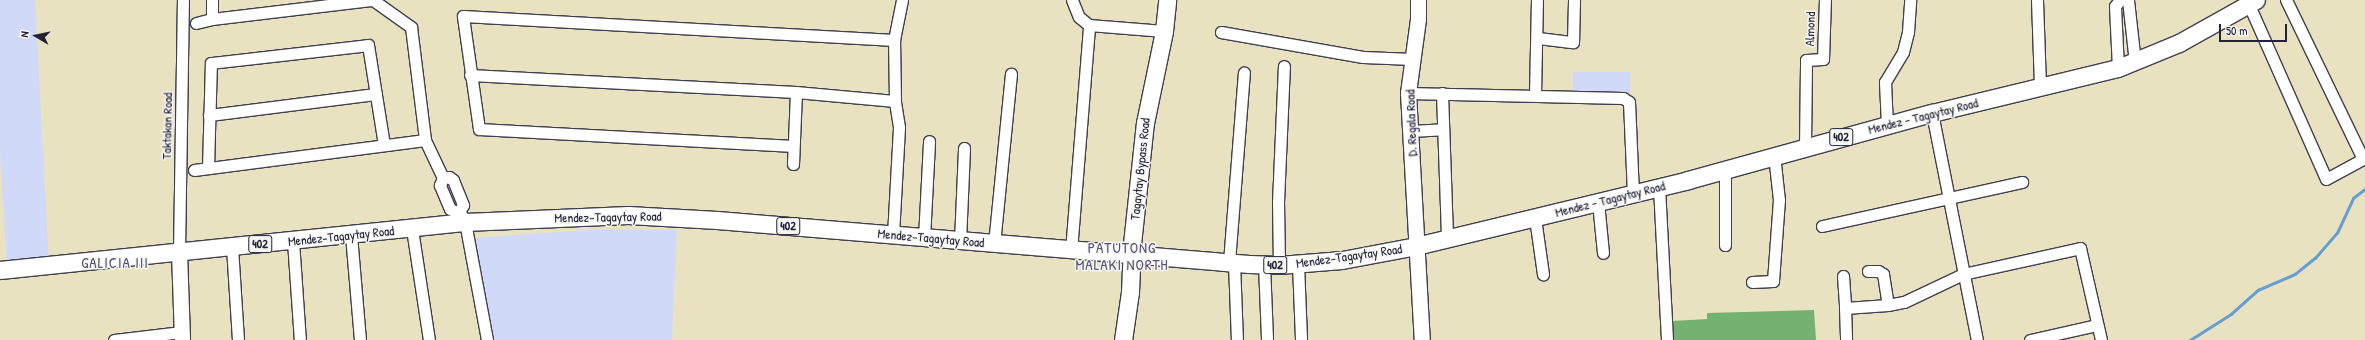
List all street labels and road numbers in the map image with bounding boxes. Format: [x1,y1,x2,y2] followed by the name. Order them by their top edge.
[1802,11,1818,47] street label: Almond
[1402,89,1420,157] street label: D. Regala Road
[159,92,175,160] street label: Taktakan Road
[1866,95,1980,137] street label: Mendez - Tagaytay Road
[1127,117,1153,221] street label: Tagaytay Bypass Road
[1829,127,1853,147] road number: 402
[1553,178,1667,220] street label: Mendez - Tagaytay Road
[554,208,662,226] street label: Mendez–Tagaytay Road
[776,216,800,236] road number: 402
[287,223,395,249] street label: Mendez-Tagaytay Road
[877,226,985,250] street label: Mendez–Tagaytay Road
[248,234,272,254] road number: 402
[1295,241,1403,271] street label: Mendez–Tagaytay Road
[1263,255,1287,275] road number: 402

